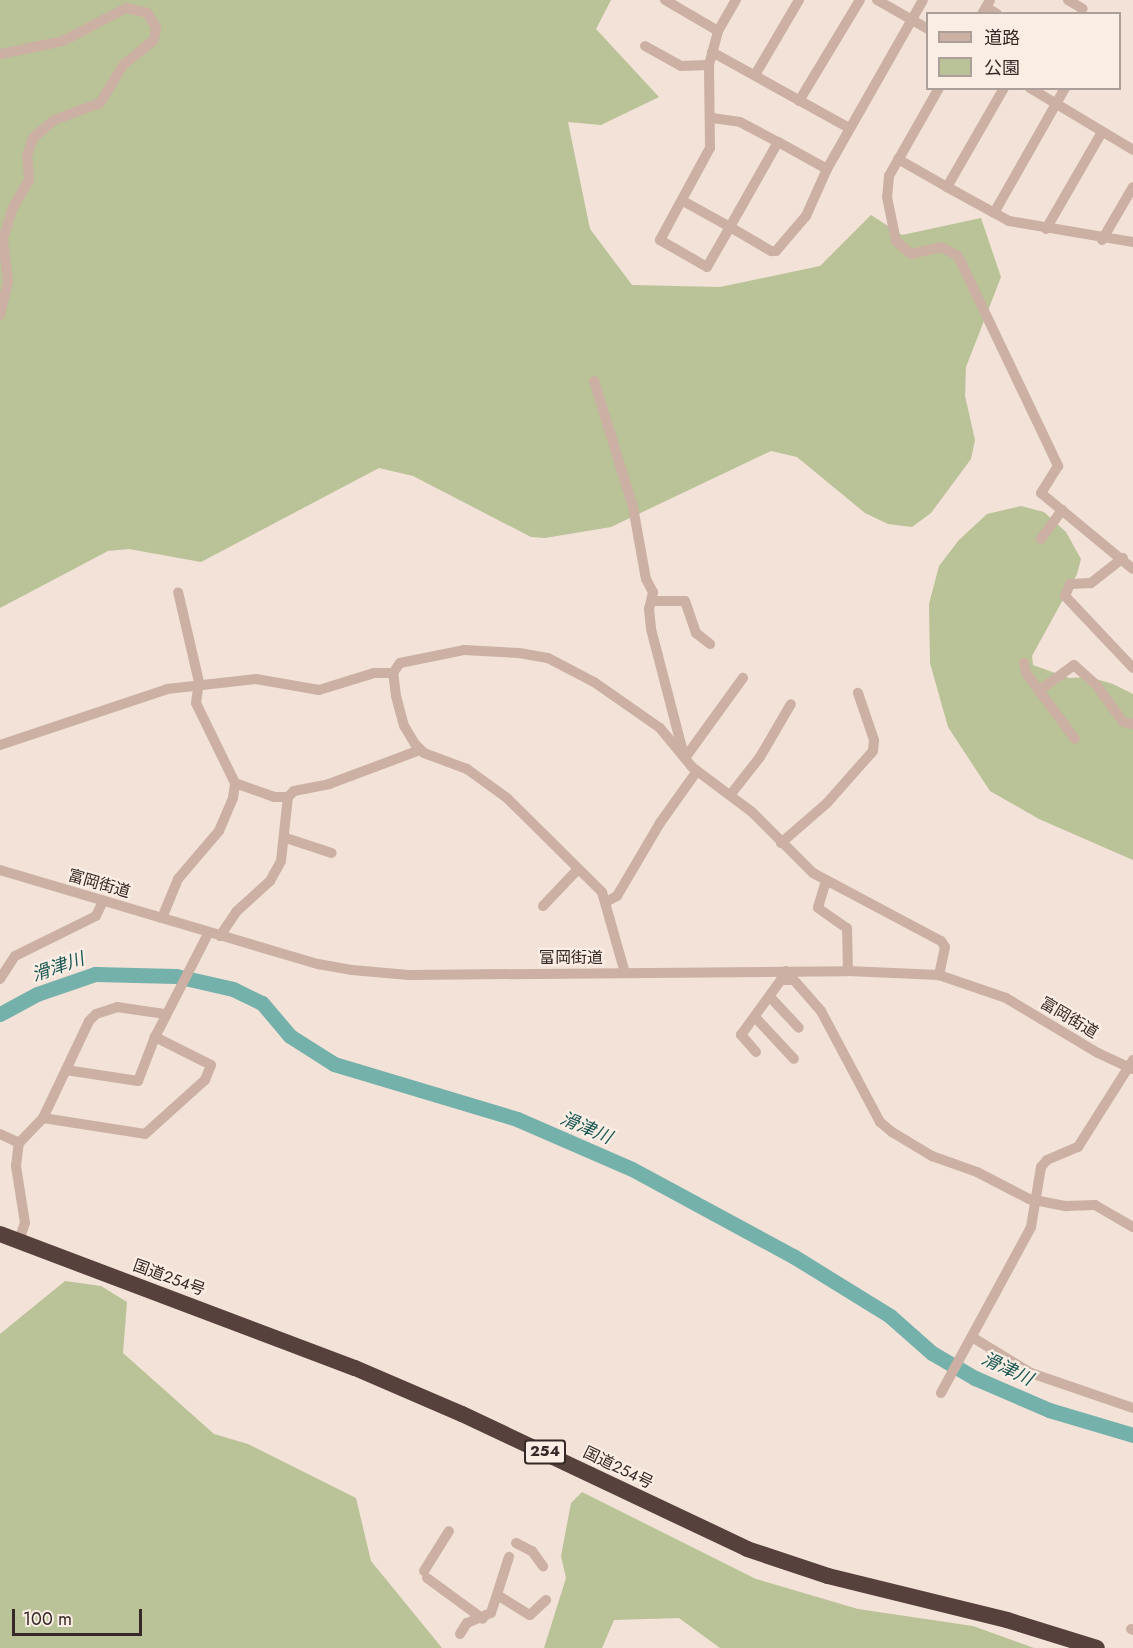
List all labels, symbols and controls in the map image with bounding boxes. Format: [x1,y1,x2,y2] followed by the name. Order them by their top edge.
[926,12,1121,90] legend
[984,25,1020,51] text: 道路
[984,55,1020,81] text: 公園
[66,866,132,902] street label: 富岡街道
[29,948,87,986] water label: 滑津川
[539,948,603,968] street label: 富岡街道
[1037,993,1101,1043] street label: 富岡街道
[557,1108,615,1148] water label: 滑津川
[130,1256,208,1300] street label: 国道254号
[978,1348,1036,1390] water label: 滑津川
[524,1440,566,1464] road number: 254
[580,1443,656,1493] street label: 国道254号
[15,1597,146,1635] scale bar
[23,1606,72,1632] text: 100 m

